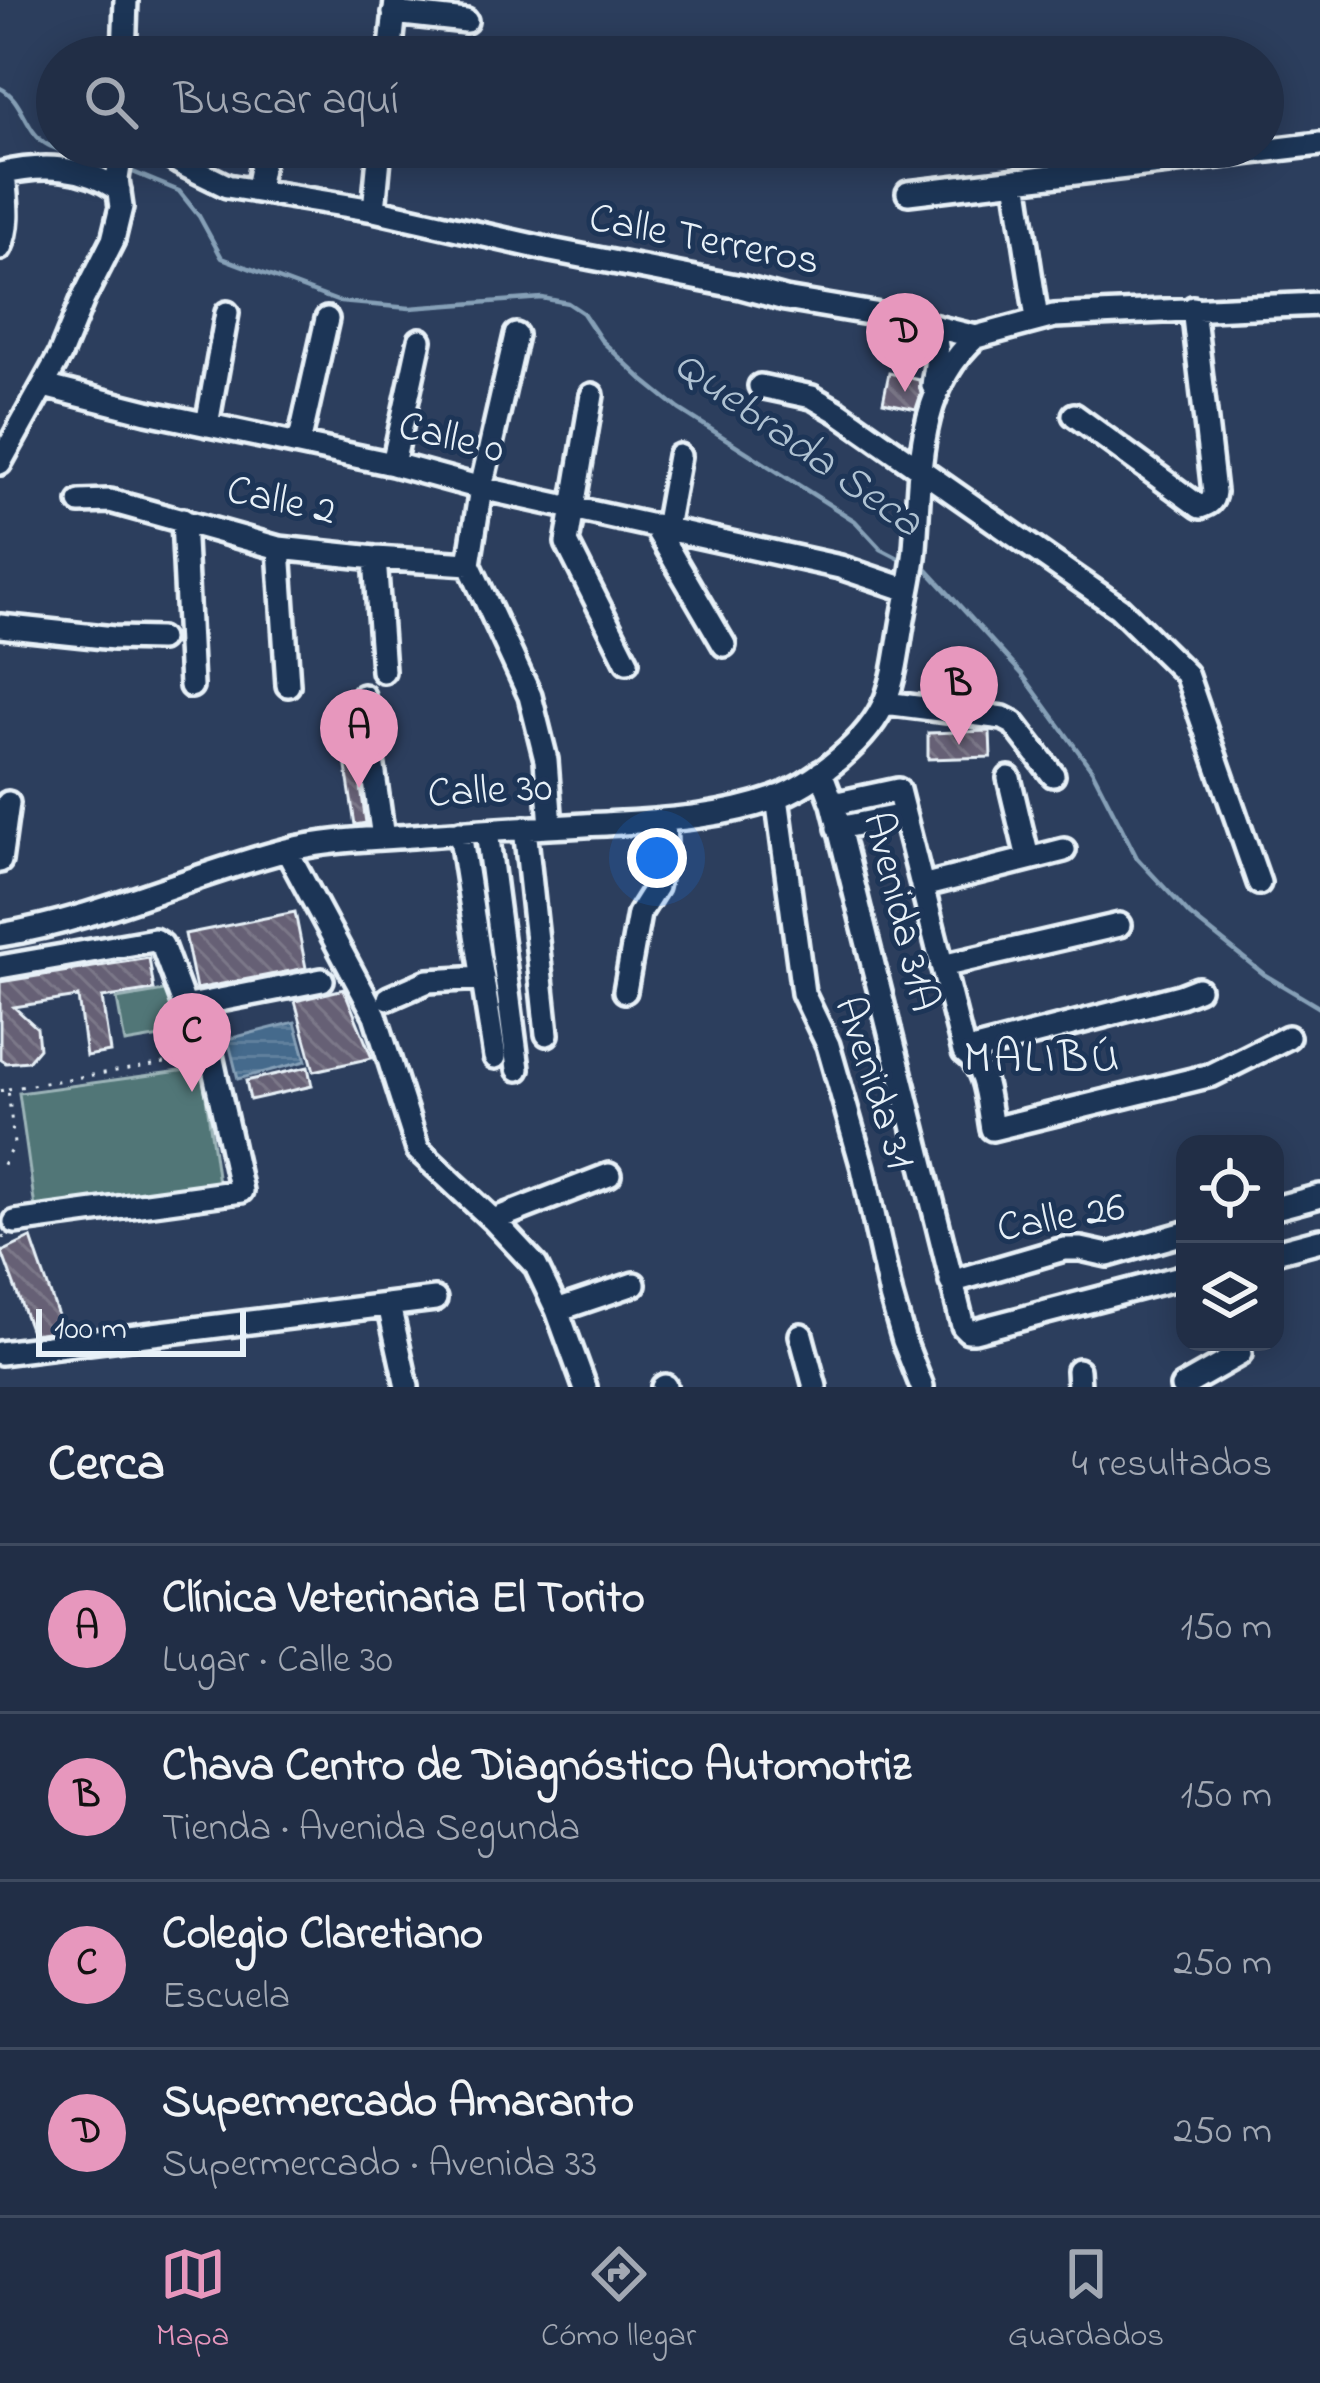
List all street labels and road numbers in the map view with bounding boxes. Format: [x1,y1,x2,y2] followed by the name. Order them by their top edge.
[584,189,824,293] street label: Calle Terreros
[392,396,510,482] street label: Calle 0
[221,461,341,543] street label: Calle 2
[426,758,554,826] street label: Calle 30
[845,806,953,1018] street label: Avenida 31A
[817,989,929,1177] street label: Avenida 31
[992,1178,1130,1260] street label: Calle 26

